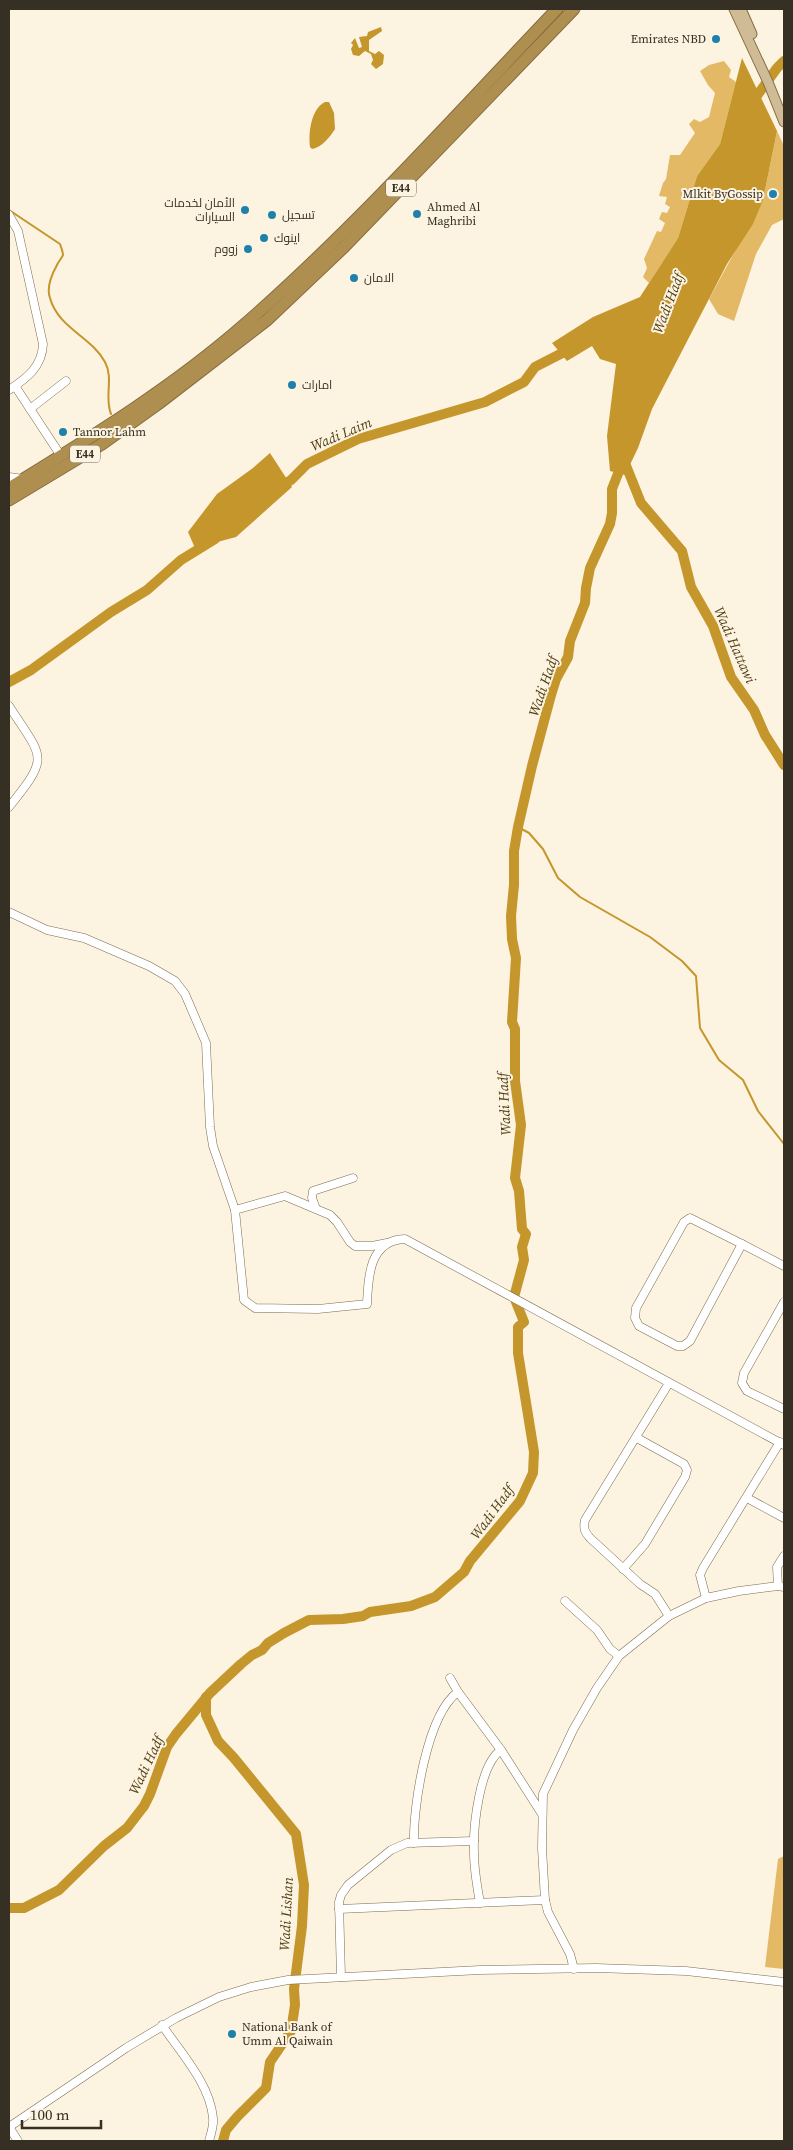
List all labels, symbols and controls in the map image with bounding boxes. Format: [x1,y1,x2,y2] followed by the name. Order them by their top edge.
[631,31,706,47] place label: Emirates NBD
[710,33,722,45] marker: Emirates NBD
[386,180,416,197] road number: E44
[683,186,763,202] place label: Mlkit ByGossip
[767,188,779,200] marker: Mlkit ByGossip
[164,195,235,225] place label: الأمان لخدمات السيارات
[427,199,481,229] place label: Ahmed Al Maghribi
[239,204,251,216] marker: الأمان لخدمات السيارات
[282,207,315,223] place label: تسجيل
[411,208,423,220] marker: Ahmed Al Maghribi
[266,209,278,221] marker: تسجيل
[274,230,300,246] place label: اينوك
[258,232,270,244] marker: اينوك
[214,241,238,257] place label: زووم
[242,243,254,255] marker: زووم
[647,267,690,336] water label: Wadi Hadf
[364,270,394,286] place label: الامان
[348,272,360,284] marker: الامان
[302,377,332,393] place label: امارات
[286,379,298,391] marker: امارات
[307,412,375,456] water label: Wadi Laim
[73,424,146,440] place label: Tannor Lahm
[57,426,69,438] marker: Tannor Lahm
[70,446,100,462] road number: E44
[709,603,761,687] water label: Wadi Hattawi
[523,650,564,719] water label: Wadi Hadf
[492,1069,516,1136] water label: Wadi Hadf
[465,1478,520,1543] water label: Wadi Hadf
[124,1730,170,1798] water label: Wadi Hadf
[274,1877,298,1951] water label: Wadi Lishan
[242,2019,333,2049] place label: National Bank of Umm Al Qaiwain
[226,2028,238,2040] marker: National Bank of Umm Al Qaiwain
[22,2098,101,2130] scale bar
[30,2104,70,2125] text: 100 m

